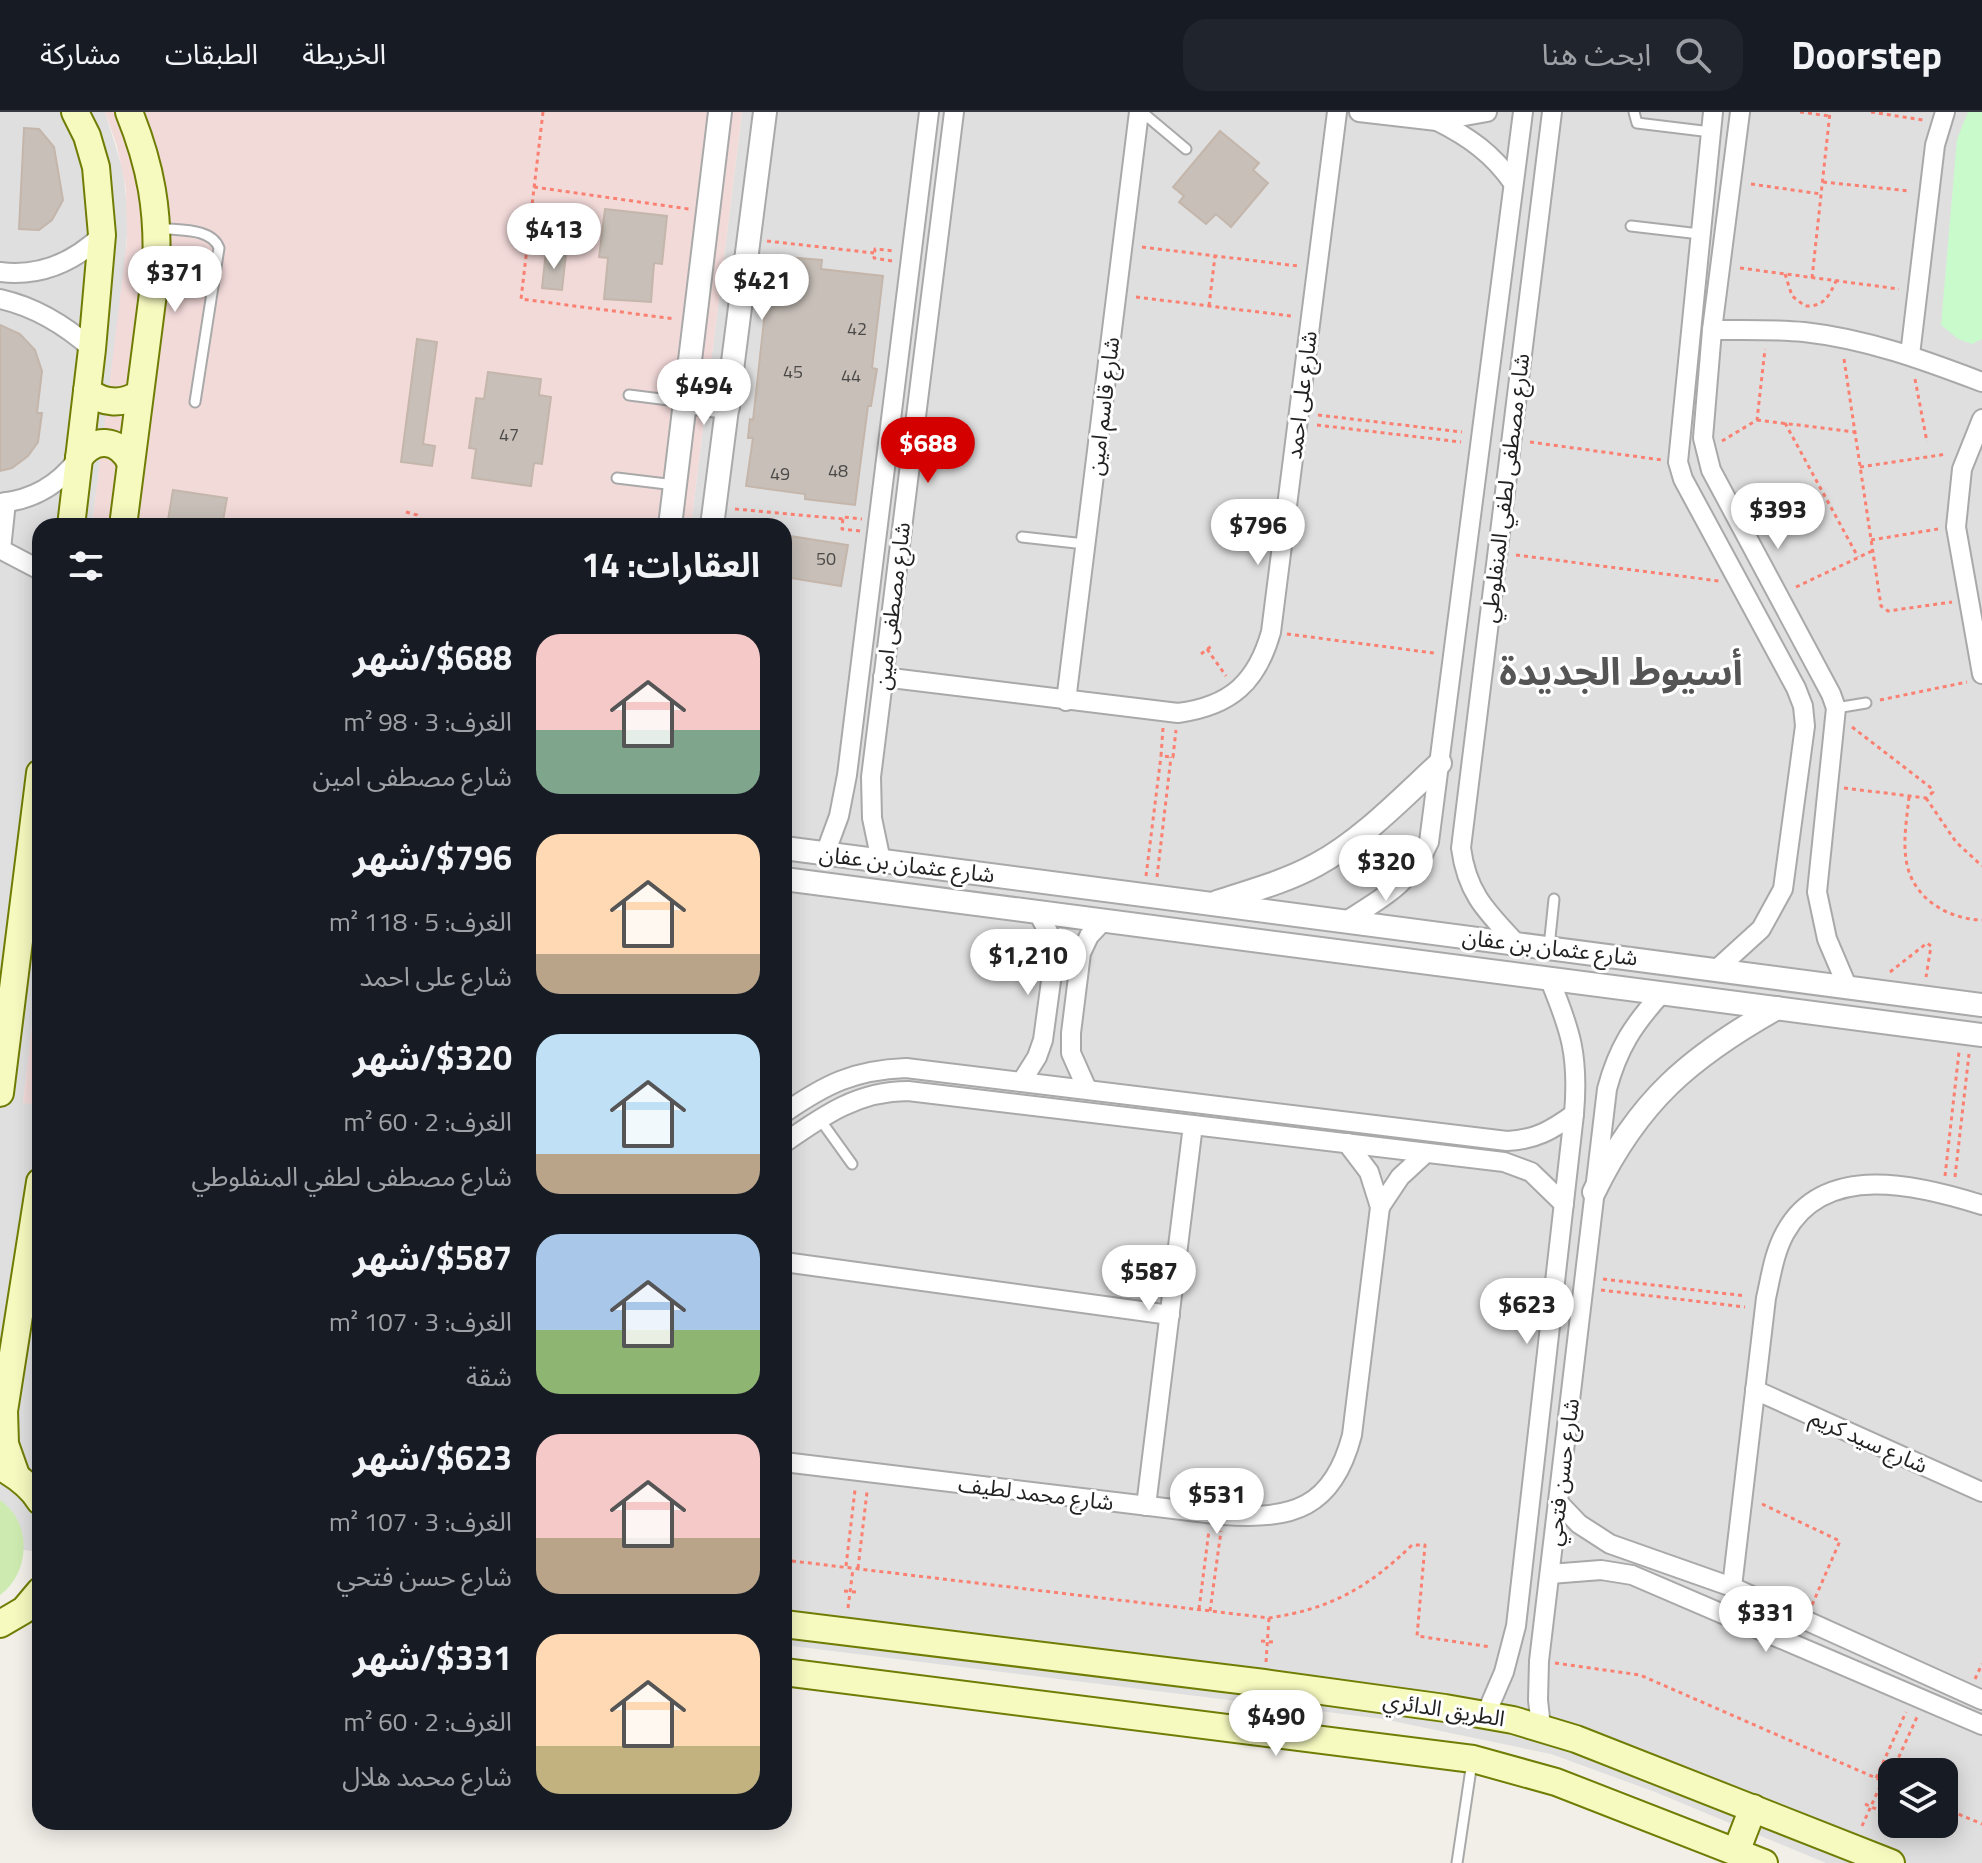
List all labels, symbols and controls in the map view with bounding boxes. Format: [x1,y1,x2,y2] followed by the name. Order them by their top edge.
[1183,19,1743,91] search box
[1791,26,1942,84] text: Doorstep
[1541,31,1651,77] text: ابحث هنا
[40,32,121,75] text: مشاركة
[165,32,258,75] text: الطبقات
[302,32,386,75] text: الخريطة
[1671,33,1715,77] icon: search
[507,203,601,271] pin: $413
[525,209,583,248] text: $413
[128,246,222,314] pin: $371
[146,252,204,291] text: $371
[715,254,809,322] pin: $421
[733,260,791,299] text: $421
[847,315,867,342] house number: 42
[1276,329,1326,461] street label: شارع على احمد
[1078,335,1128,477] street label: شارع قاسم امين
[1472,351,1538,625] street label: شارع مصطفى لطفي المنفلوطي
[783,358,803,385] house number: 45
[657,359,751,427] pin: $494
[841,362,861,389] house number: 44
[675,365,733,404] text: $494
[881,417,975,485] pin: $688
[499,421,519,448] house number: 47
[899,423,957,462] text: $688
[828,457,848,484] house number: 48
[770,460,790,487] house number: 49
[1731,483,1825,551] pin: $393
[1749,489,1807,528] text: $393
[1211,499,1305,567] pin: $796
[1229,505,1287,544] text: $796
[865,520,919,692] street label: شارع مصطفى امين
[582,538,760,590] text: العقارات: 14
[64,544,108,588] icon: filters
[816,545,836,572] house number: 50
[353,631,512,683] text: $688/شهر
[1499,642,1743,700] district label: أسيوط الجديدة
[600,666,696,762] icon: home
[344,702,512,741] text: الغرف: 3 · 98 m²
[313,757,512,796] text: شارع مصطفى امين
[353,831,512,883] text: $796/شهر
[1339,835,1433,903] pin: $320
[817,836,997,892] street label: شارع عثمان بن عفان
[1357,841,1415,880] text: $320
[600,866,696,962] icon: home
[329,902,512,941] text: الغرف: 5 · 118 m²
[1460,919,1640,975] street label: شارع عثمان بن عفان
[963,929,1093,997] pin: $1,210
[988,935,1068,974] text: $1,210
[360,957,512,996] text: شارع على احمد
[353,1031,512,1083] text: $320/شهر
[600,1066,696,1162] icon: home
[344,1102,512,1141] text: الغرف: 2 · 60 m²
[192,1157,512,1196] text: شارع مصطفى لطفي المنفلوطي
[353,1231,512,1283] text: $587/شهر
[1102,1245,1196,1313] pin: $587
[1120,1251,1178,1290] text: $587
[600,1266,696,1362] icon: home
[1480,1278,1574,1346] pin: $623
[1498,1284,1556,1323] text: $623
[329,1302,512,1341] text: الغرف: 3 · 107 m²
[466,1357,512,1396] text: شقة
[1536,1396,1588,1548] street label: شارع حسن فتحي
[1805,1400,1933,1482] street label: شارع سيد كريم
[353,1431,512,1483] text: $623/شهر
[600,1466,696,1562] icon: home
[956,1467,1116,1519] street label: شارع محمد لطيف
[1170,1468,1264,1536] pin: $531
[1188,1474,1246,1513] text: $531
[329,1502,512,1541] text: الغرف: 3 · 107 m²
[336,1557,512,1596] text: شارع حسن فتحي
[1719,1586,1813,1654] pin: $331
[1737,1592,1795,1631] text: $331
[353,1631,512,1683] text: $331/شهر
[600,1666,696,1762] icon: home
[1381,1683,1507,1736] street label: الطريق الدائري
[1229,1690,1323,1758] pin: $490
[1247,1696,1305,1735] text: $490
[344,1702,512,1741] text: الغرف: 2 · 60 m²
[342,1757,512,1796] text: شارع محمد هلال
[1878,1758,1958,1838] map controls
[1878,1758,1958,1838] button: layers

